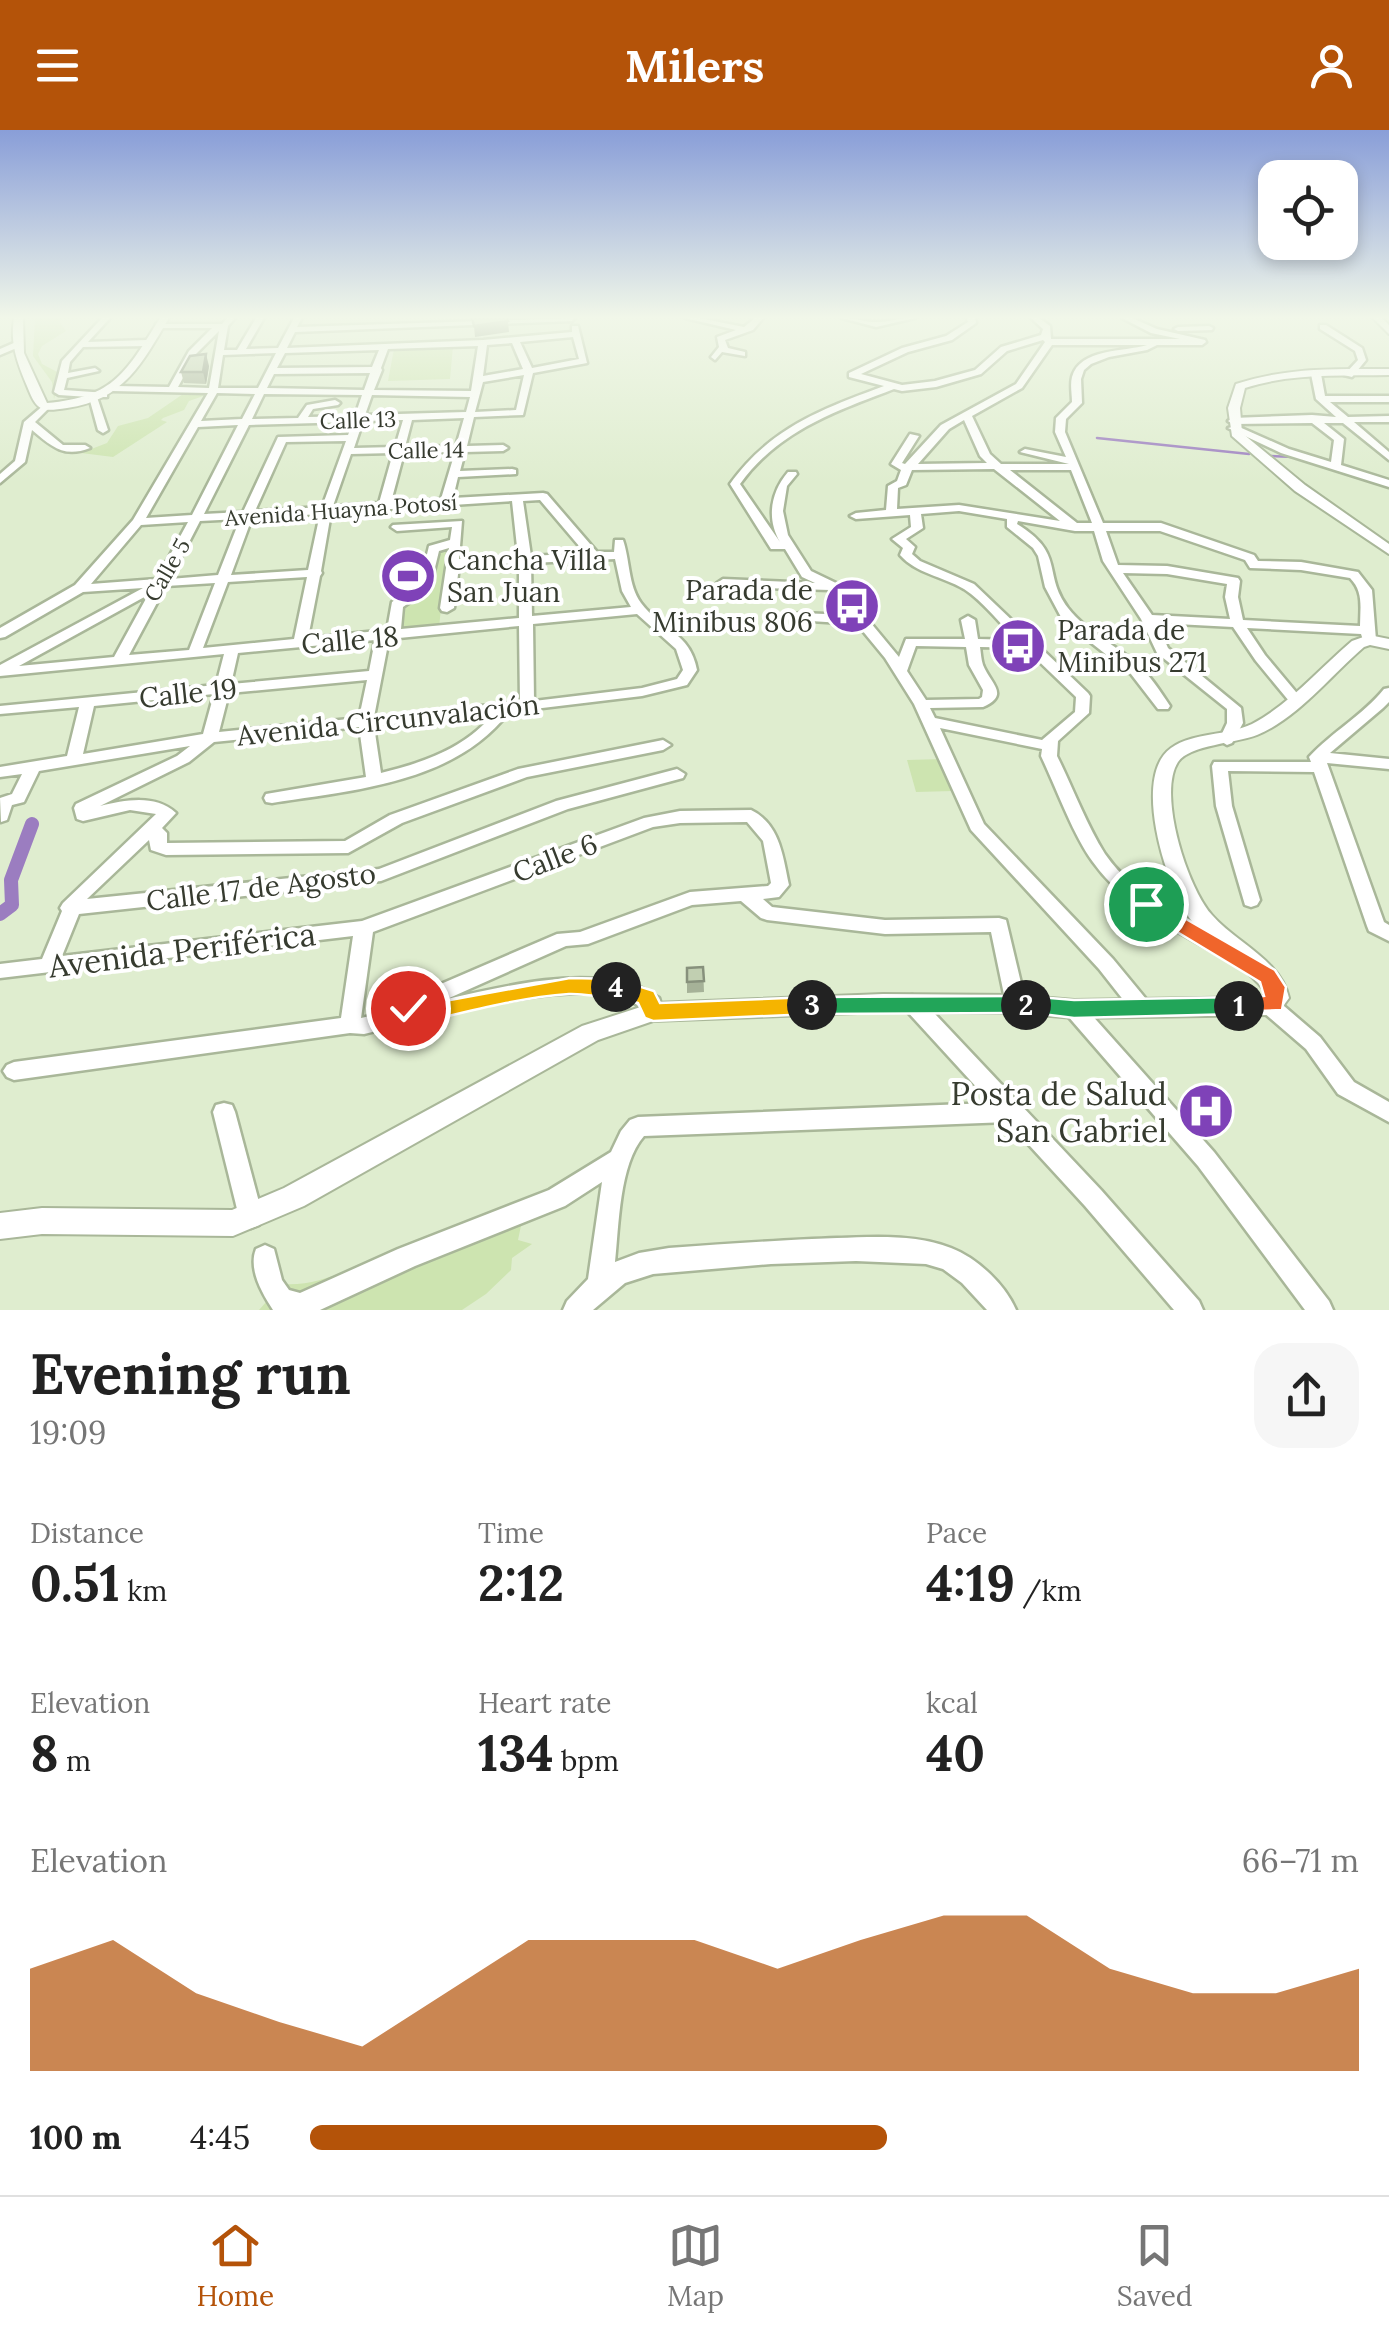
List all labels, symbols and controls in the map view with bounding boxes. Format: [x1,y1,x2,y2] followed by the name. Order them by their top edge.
[625,37,764,94] text: Milers
[30,38,85,93] icon: menu
[1304,38,1359,93] icon: person
[1258,160,1358,260] map controls
[1258,160,1358,260] button: locate
[319,405,397,435] street label: Calle 13
[388,435,464,465] street label: Calle 14
[223,488,458,532] street label: Avenida Huayna Potosí
[138,533,196,607] street label: Calle 5
[447,542,607,610] place label: Cancha Villa San Juan
[378,546,438,606] sports icon: Cancha Villa San Juan
[652,572,813,640] place label: Parada de Minibus 806
[822,576,882,636] bus stop icon: Parada de Minibus 806
[1057,612,1207,680] place label: Parada de Minibus 271
[988,616,1048,676] bus stop icon: Parada de Minibus 271
[300,618,400,662] street label: Calle 18
[137,670,239,716] street label: Calle 19
[234,686,541,754] street label: Avenida Circunvalación
[507,825,603,891] street label: Calle 6
[144,855,378,919] street label: Calle 17 de Agosto
[1104,862,1189,947] pin
[1119,877,1174,932] icon: arrive
[45,913,318,987] street label: Avenida Periférica
[591,962,641,1012] pin: 4
[366,966,451,1051] pin
[608,969,624,1005] text: 4
[787,980,837,1030] pin: 3
[1001,980,1051,1030] pin: 2
[381,981,436,1036] icon: check
[1214,981,1264,1031] pin: 1
[804,987,820,1023] text: 3
[1019,987,1033,1023] text: 2
[1233,988,1245,1024] text: 1
[951,1073,1167,1151] place label: Posta de Salud San Gabriel
[1176,1081,1236,1141] hospital icon: Posta de Salud San Gabriel
[30,1339,351,1409] text: Evening run
[1254,1343,1359,1448] button: share
[30,1412,107,1453] text: 19:09
[30,1515,144,1551] text: Distance
[478,1515,544,1551] text: Time
[926,1515,987,1551] text: Pace
[30,1551,120,1615] text: 0.51
[478,1551,564,1615] text: 2:12
[926,1551,1015,1615] text: 4:19
[120,1573,167,1609] text: km
[1015,1573,1082,1609] text: /km
[30,1685,150,1721] text: Elevation
[478,1685,612,1721] text: Heart rate
[926,1685,978,1721] text: kcal
[30,1721,59,1785] text: 8
[478,1721,554,1785] text: 134
[926,1721,985,1785] text: 40
[59,1743,91,1779] text: m
[554,1743,619,1779] text: bpm
[30,1840,167,1881] text: Elevation
[1242,1840,1359,1881] text: 66–71 m
[30,2117,122,2158] text: 100 m
[190,2117,250,2158] text: 4:45
[196,2218,274,2314] tab: Home
[667,2218,724,2314] tab: Map
[1117,2218,1193,2314] tab: Saved

